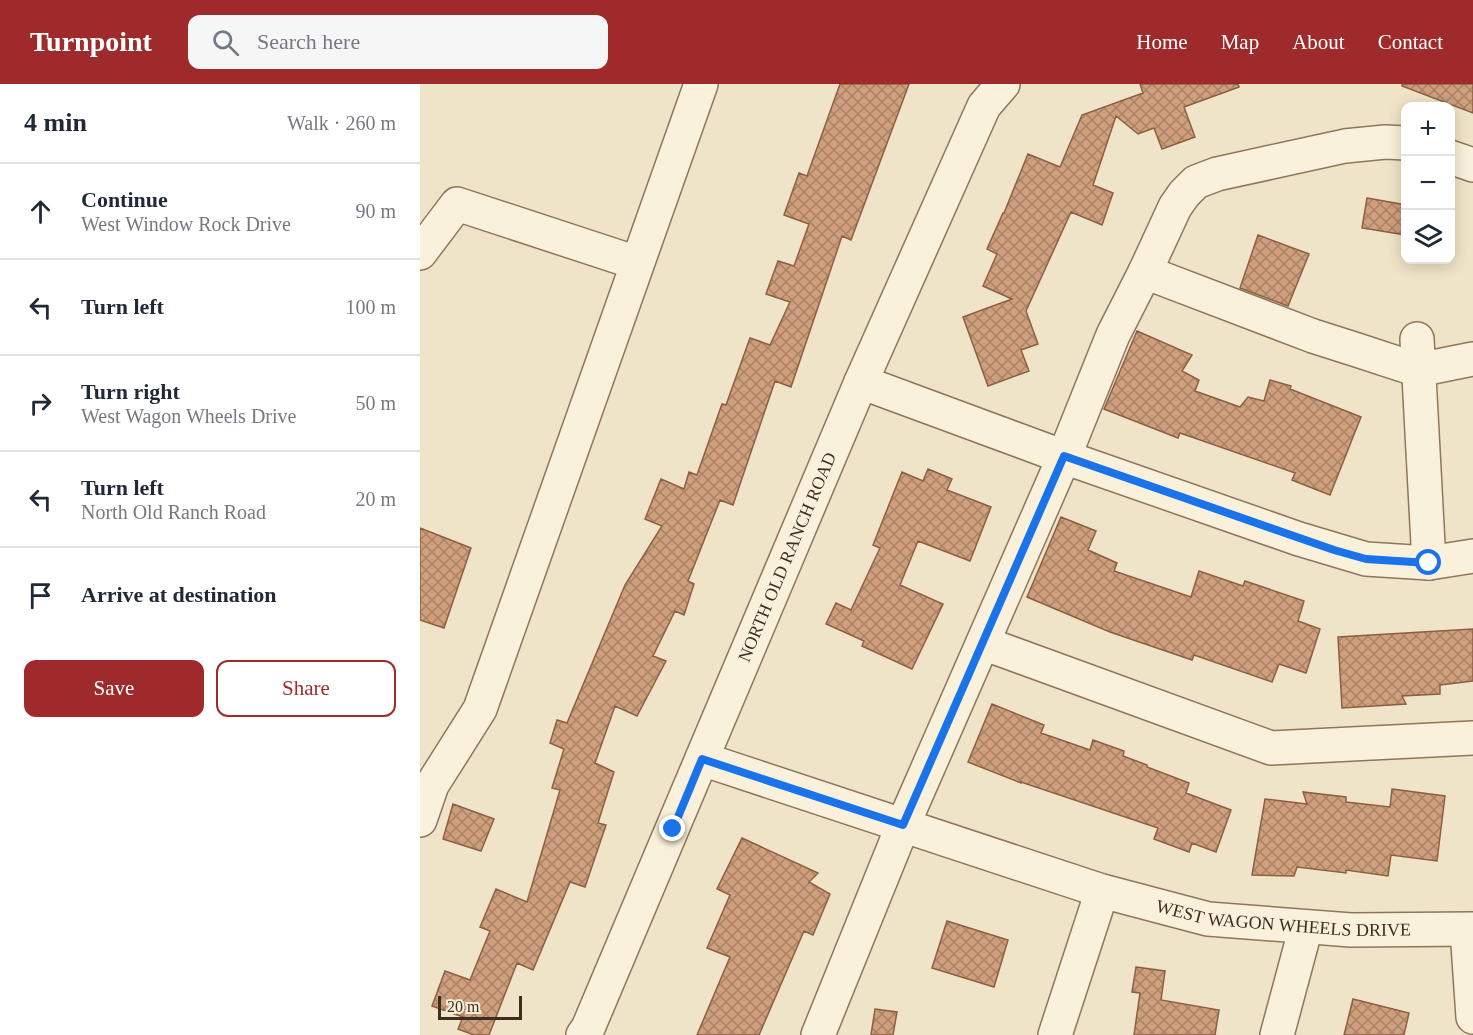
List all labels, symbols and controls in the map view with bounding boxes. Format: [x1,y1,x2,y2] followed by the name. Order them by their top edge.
[188,15,608,69] search box
[30,26,152,57] text: Turnpoint
[209,26,242,59] icon: search
[257,29,360,54] text: Search here
[1136,30,1188,54] text: Home
[1221,30,1259,54] text: Map
[1292,30,1345,54] text: About
[1378,30,1443,54] text: Contact
[1401,102,1455,264] map controls
[1401,102,1455,156] button: +
[24,108,87,137] text: 4 min
[287,112,396,134] text: Walk · 260 m
[1401,156,1455,210] button: −
[81,187,168,212] text: Continue
[24,195,57,228] icon: ahead
[355,200,396,222] text: 90 m
[1401,210,1455,264] button: layers
[81,213,291,235] text: West Window Rock Drive
[24,291,57,324] icon: left
[81,294,164,319] text: Turn left
[345,296,396,318] text: 100 m
[81,379,180,404] text: Turn right
[24,387,57,420] icon: right
[355,392,396,414] text: 50 m
[81,405,296,427] text: West Wagon Wheels Drive
[734,449,840,665] street label: NORTH OLD RANCH ROAD
[81,475,164,500] text: Turn left
[24,483,57,516] icon: left
[355,488,396,510] text: 20 m
[81,501,266,523] text: North Old Ranch Road
[1415,549,1441,575] route start
[24,579,57,612] icon: arrive
[81,582,277,607] text: Arrive at destination
[24,660,204,717] button: Save
[216,660,396,717] button: Share
[659,815,685,841] route end
[1154,896,1411,940] street label: WEST WAGON WHEELS DRIVE
[438,993,522,1020] scale bar
[447,998,479,1015] text: 20 m

